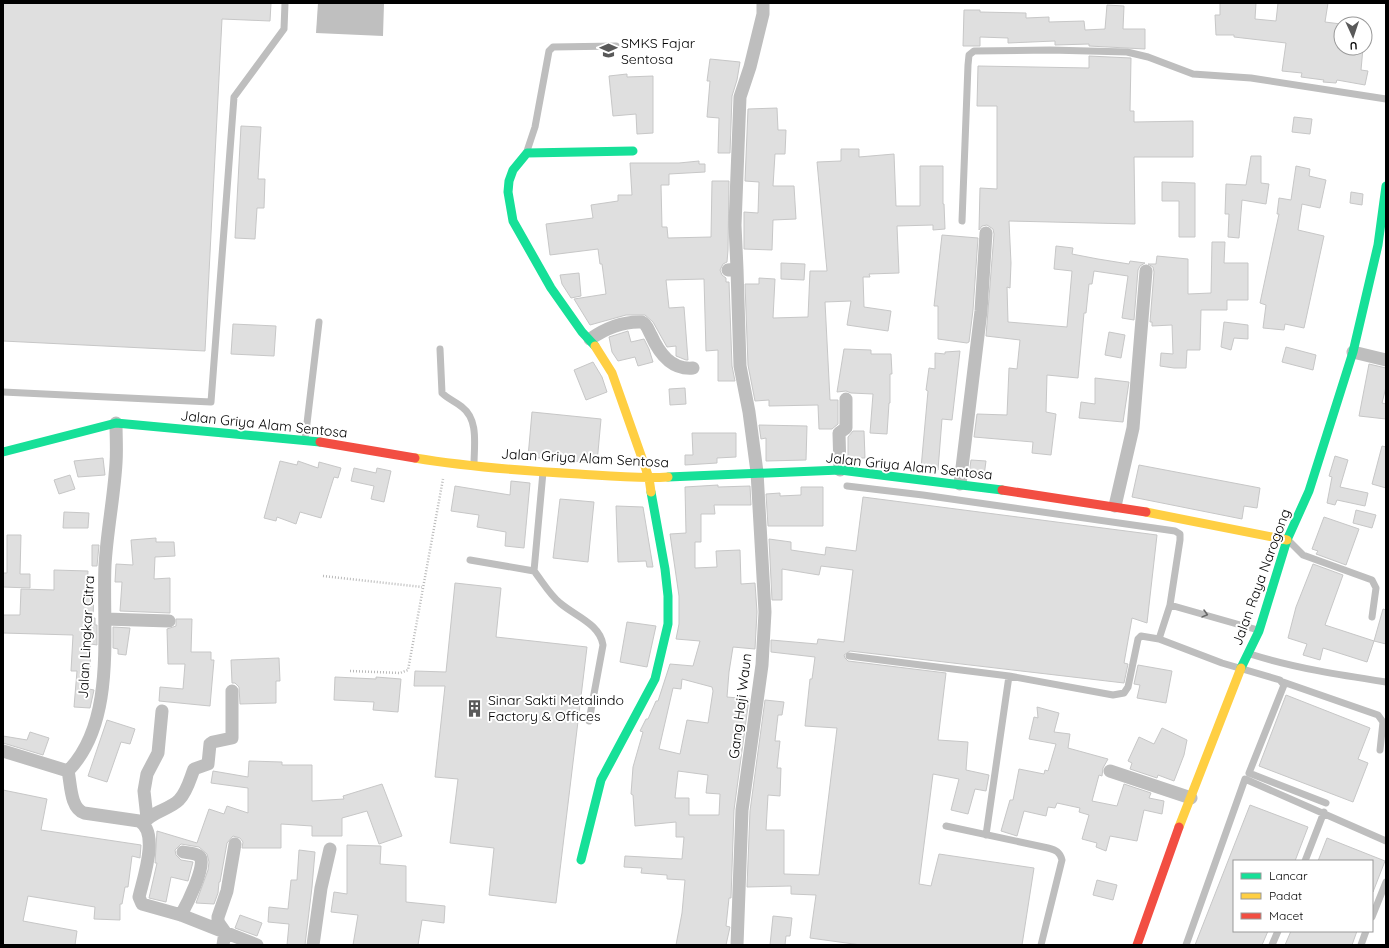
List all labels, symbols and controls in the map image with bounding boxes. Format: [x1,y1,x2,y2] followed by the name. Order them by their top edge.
[1333,16,1373,56] north arrow
[621,34,696,68] place label: SMKS Fajar Sentosa
[1349,39,1358,53] text: U
[598,41,618,61] school or university icon: SMKS Fajar Sentosa
[180,406,348,442] street label: Jalan Griya Alam Sentosa
[501,445,669,471] street label: Jalan Griya Alam Sentosa
[825,448,993,484] street label: Jalan Griya Alam Sentosa
[1228,506,1294,648] street label: Jalan Raya Narogong
[74,575,98,699] street label: Jalan Lingkar Citra
[1201,609,1208,618] one-way arrow
[725,652,755,760] street label: Gang Haji Waun
[488,691,624,725] place label: Sinar Sakti Metalindo Factory & Offices
[465,698,485,718] building icon: Sinar Sakti Metalindo Factory & Offices
[1233,860,1373,932] legend
[1269,868,1308,883] text: Lancar
[1269,888,1302,903] text: Padat
[1269,908,1303,923] text: Macet

